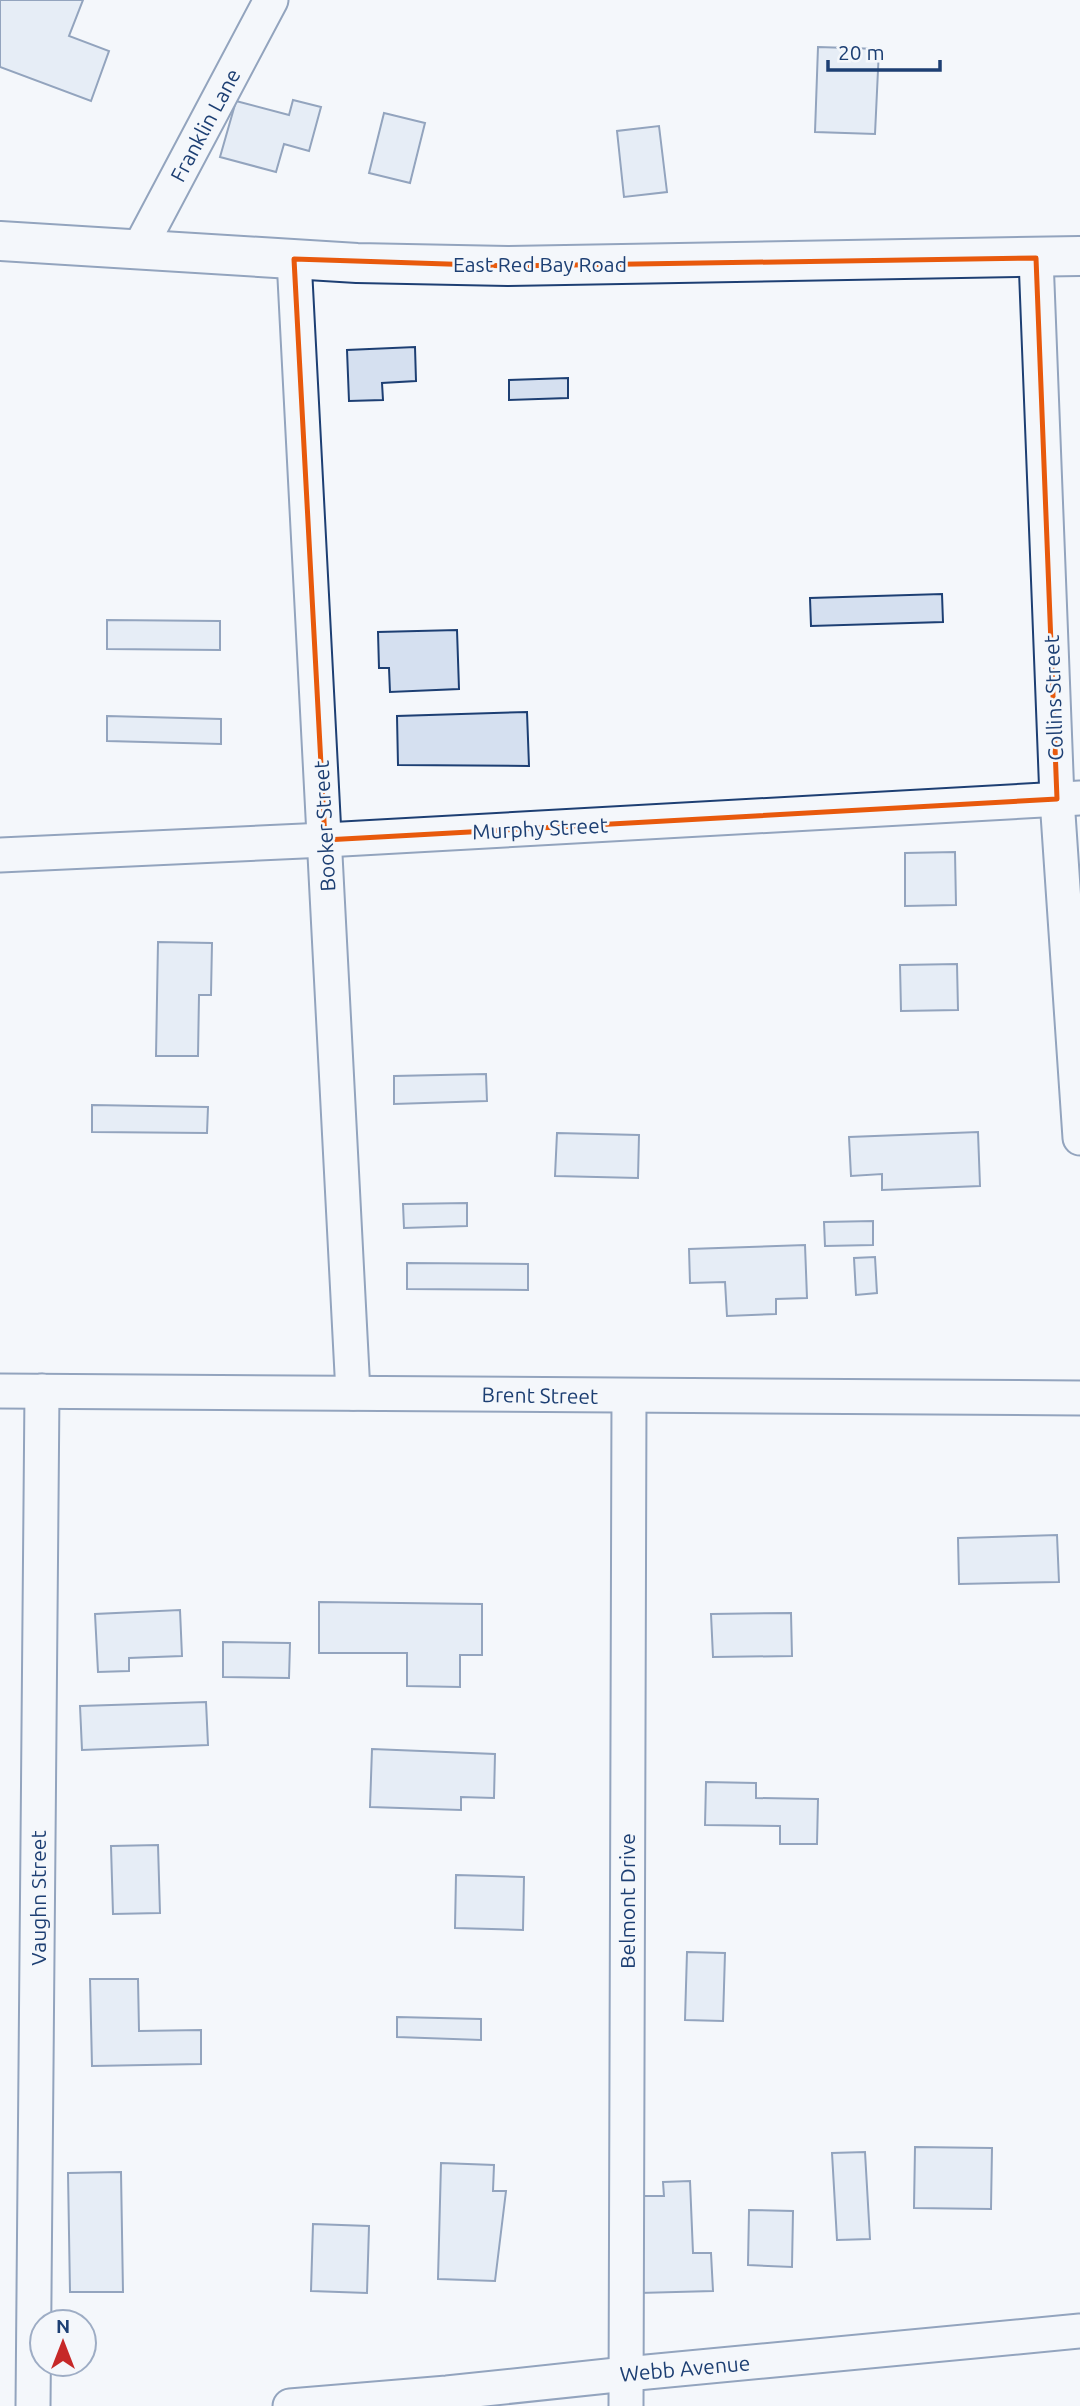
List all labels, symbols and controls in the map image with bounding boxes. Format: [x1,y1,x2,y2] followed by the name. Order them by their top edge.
[828,28,940,72] scale bar
[838,40,885,64] text: 20 m
[165,64,245,186] street label: Franklin Lane
[453,252,627,276] street label: East Red Bay Road
[1039,635,1067,761] street label: Collins Street
[309,760,339,892] street label: Booker Street
[472,812,608,844] street label: Murphy Street
[482,1382,598,1408] street label: Brent Street
[26,1830,50,1966] street label: Vaughn Street
[615,1833,639,1969] street label: Belmont Drive
[28,2308,98,2378] north arrow
[56,2315,70,2337] text: N
[619,2350,751,2386] street label: Webb Avenue

